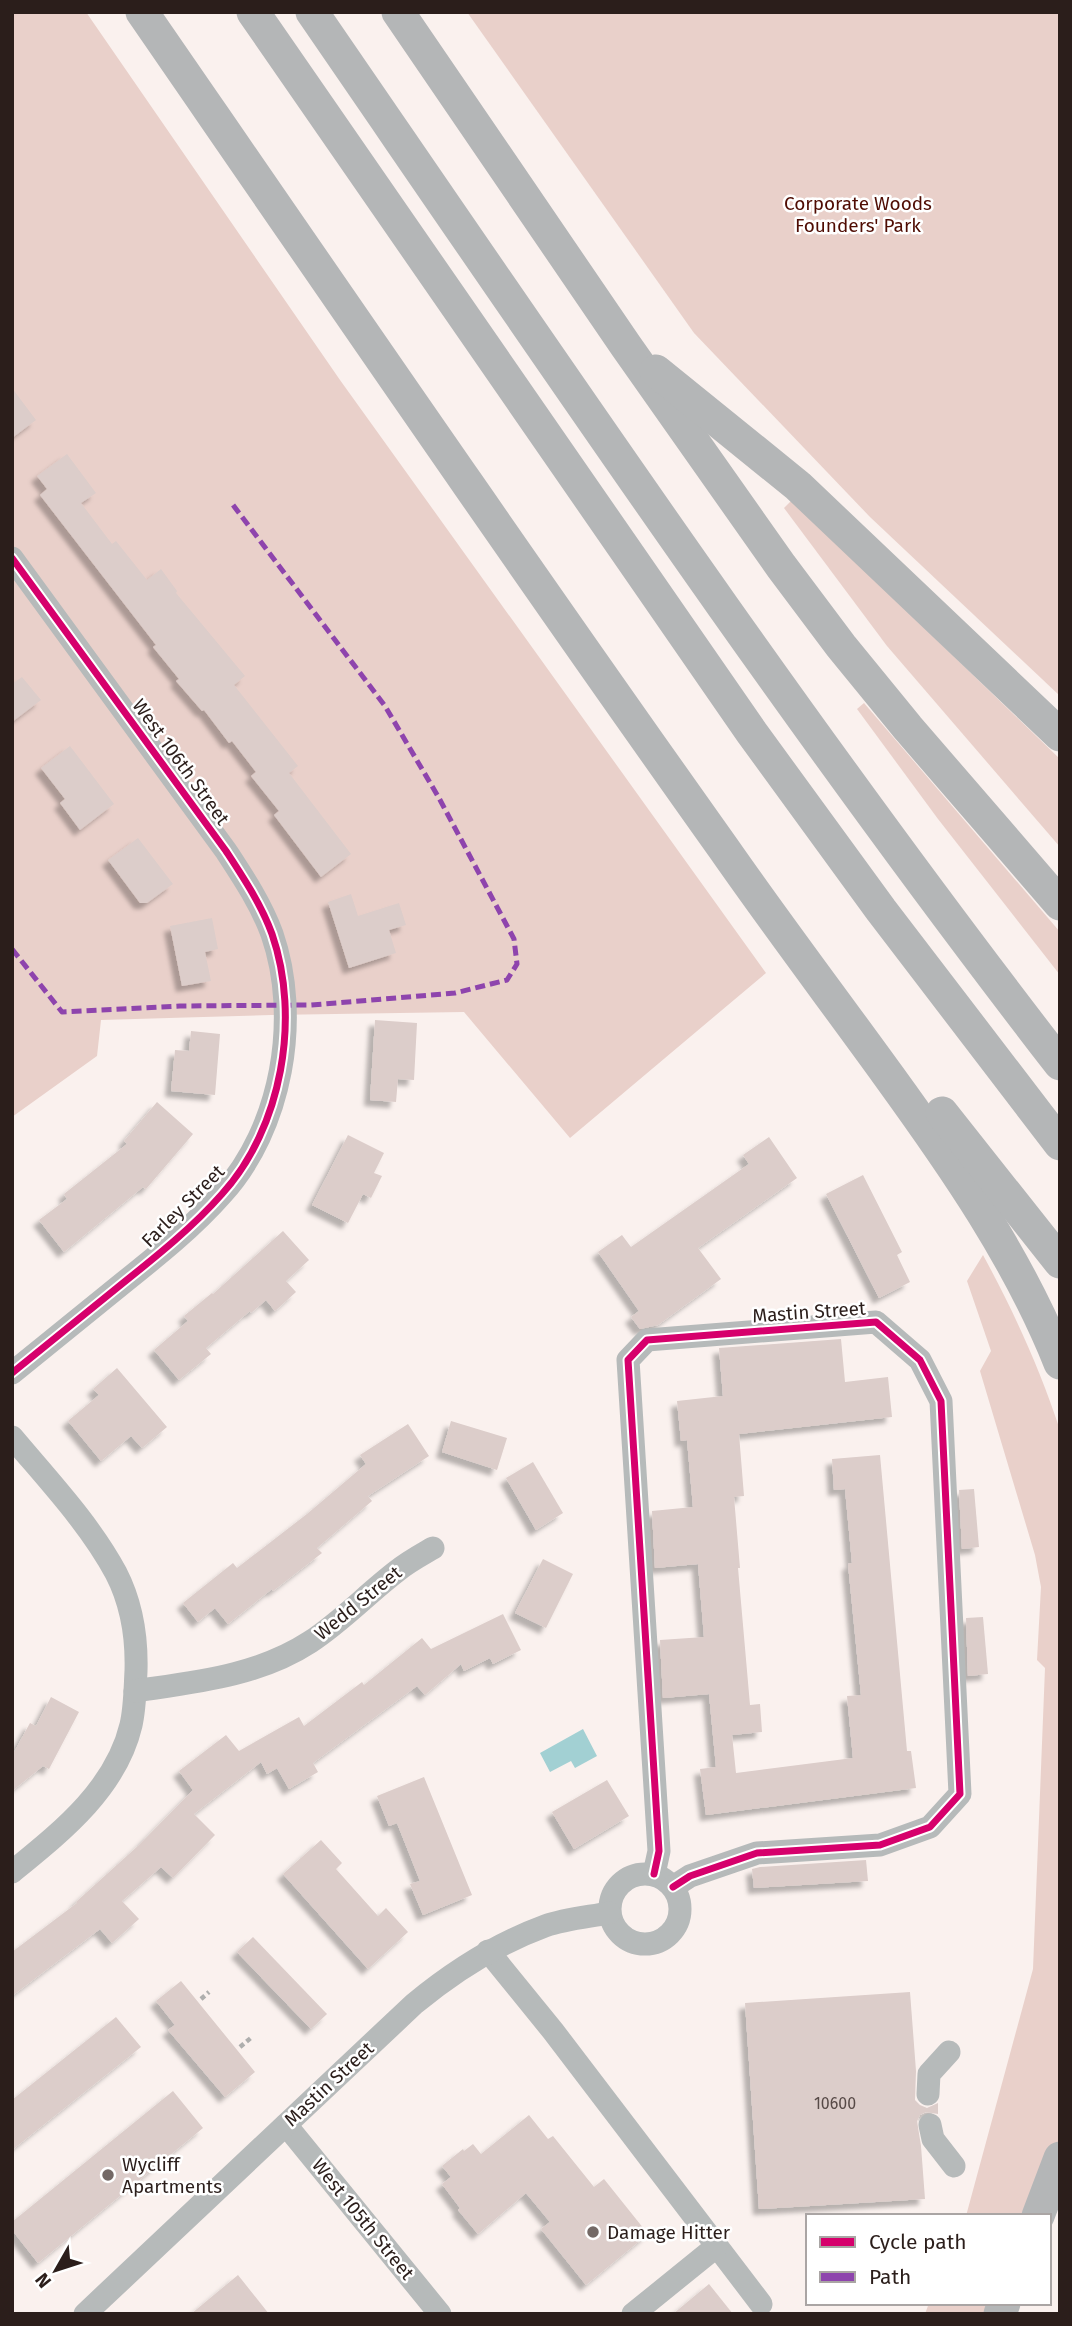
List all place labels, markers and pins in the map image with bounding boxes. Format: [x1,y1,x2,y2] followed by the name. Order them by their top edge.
[122,2153,222,2198] place label: Wycliff Apartments
[100,2167,116,2183] marker: Wycliff Apartments
[607,2221,731,2244] place label: Damage Hitter
[585,2224,601,2240] marker: Damage Hitter

